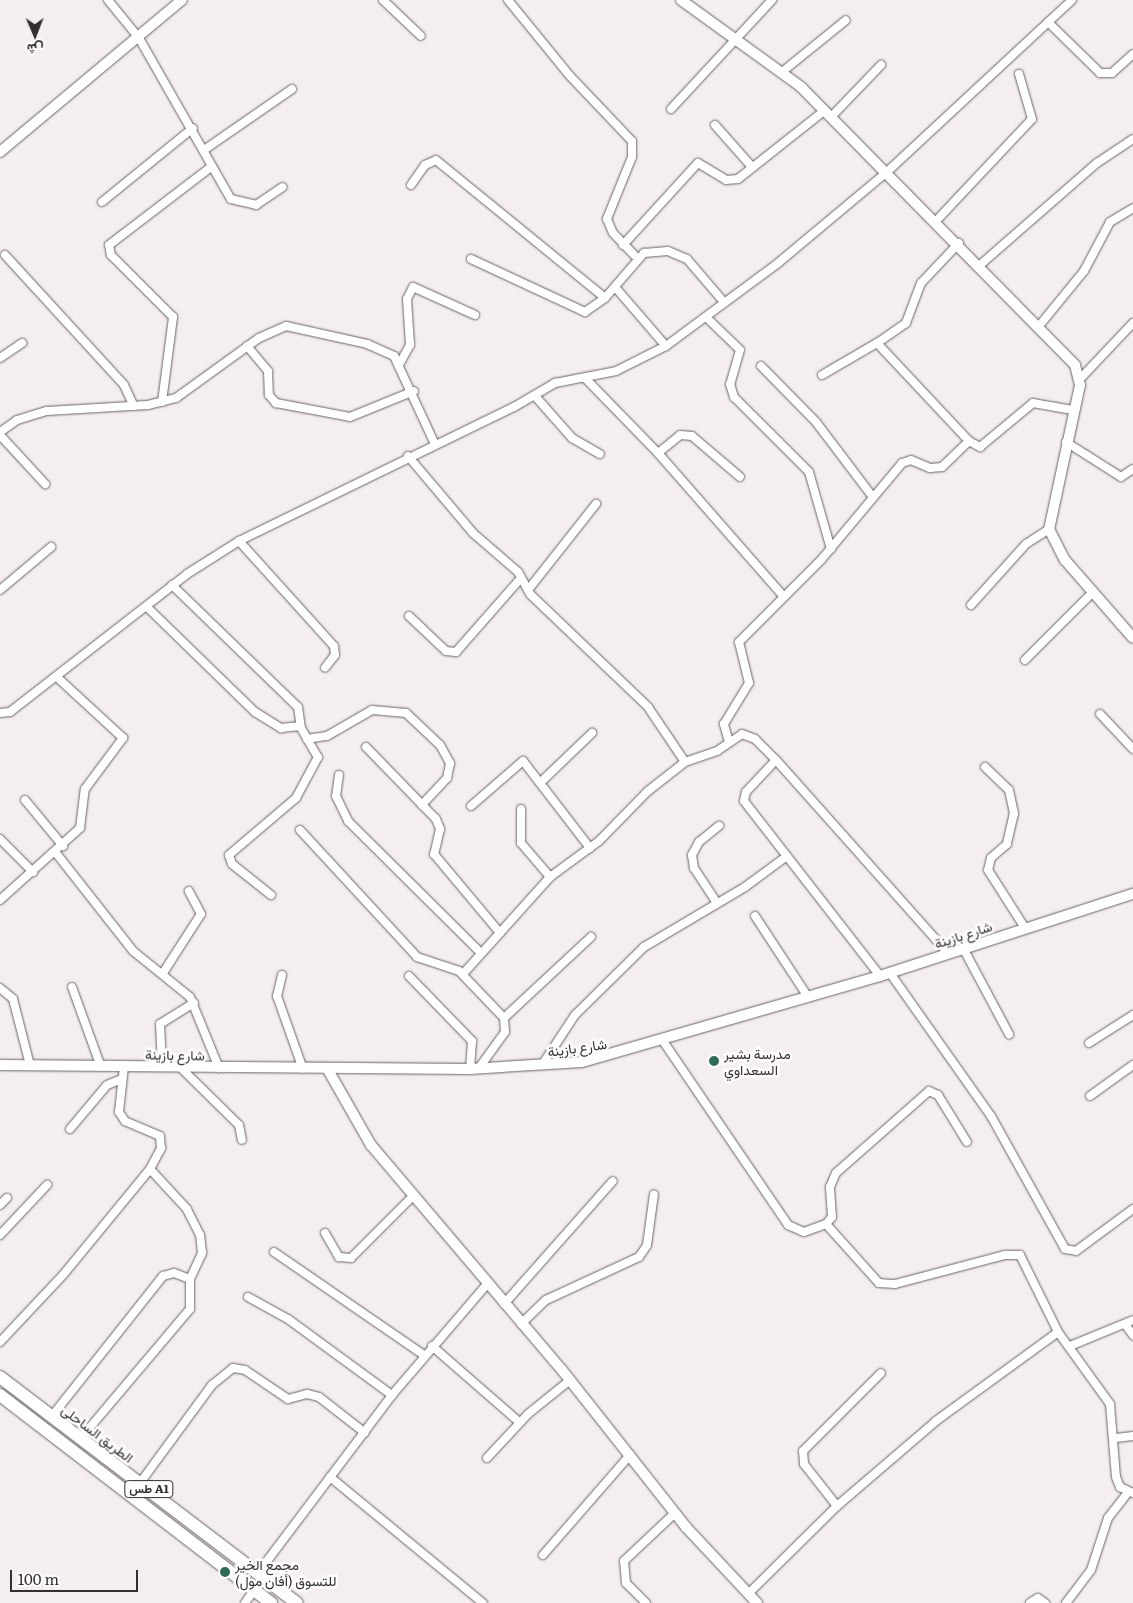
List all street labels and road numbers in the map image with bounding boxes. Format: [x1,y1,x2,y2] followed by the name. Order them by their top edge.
[932,917,994,951] street label: شارع بازينة
[546,1035,608,1059] street label: شارع بازينة
[145,1045,205,1063] street label: شارع بازينة
[59,1400,137,1466] street label: الطريق الساحلى
[124,1480,174,1498] road number: طس A1

